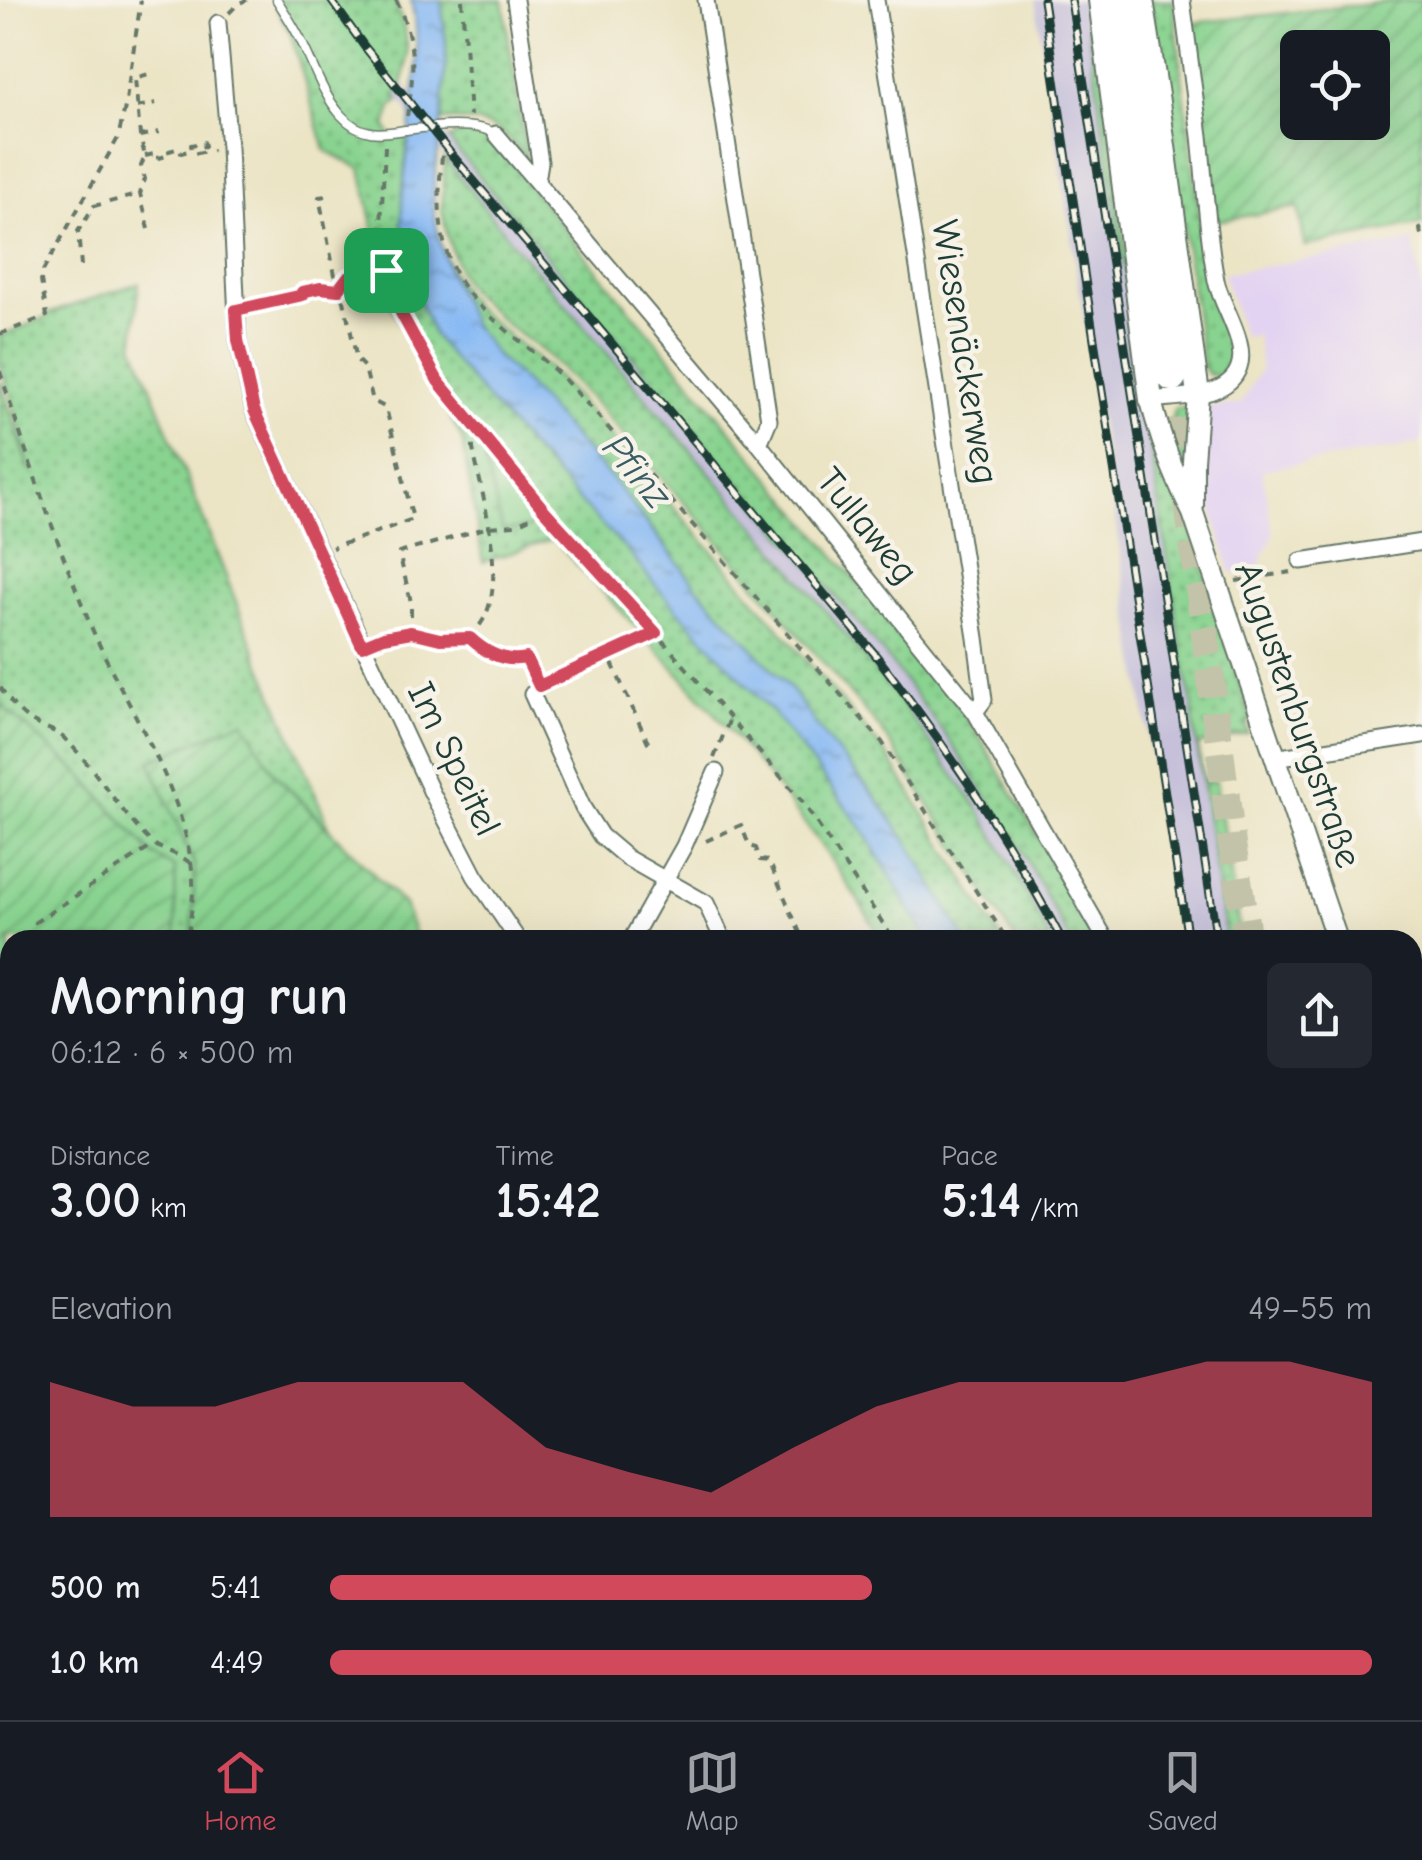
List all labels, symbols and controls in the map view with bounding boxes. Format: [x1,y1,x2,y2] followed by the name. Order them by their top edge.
[1280,30,1390,140] map controls
[1280,30,1390,140] button: locate
[922,217,1008,487] street label: Wiesenäckerweg
[344,228,429,313] pin
[359,243,414,298] icon: arrive
[593,425,682,518] water label: Pfinz
[807,459,927,593] street label: Tullaweg
[1225,556,1371,874] street label: Augustenburgstraße
[398,675,510,843] street label: Im Speitel
[1267,963,1372,1068] button: share
[50,964,348,1028] text: Morning run
[50,1034,293,1071] text: 06:12 · 6 × 500 m
[50,1140,150,1172] text: Distance
[496,1140,554,1172] text: Time
[941,1140,998,1172] text: Pace
[50,1172,141,1230] text: 3.00
[496,1172,601,1230] text: 15:42
[941,1172,1021,1230] text: 5:14
[141,1192,187,1224] text: km
[1021,1192,1079,1224] text: /km
[50,1290,173,1327] text: Elevation
[1248,1290,1372,1327] text: 49–55 m
[50,1569,140,1606] text: 500 m
[210,1569,261,1606] text: 5:41
[50,1644,139,1681] text: 1.0 km
[210,1644,264,1681] text: 4:49
[204,1745,276,1837] tab: Home
[685,1745,740,1837] tab: Map
[1148,1745,1218,1837] tab: Saved

